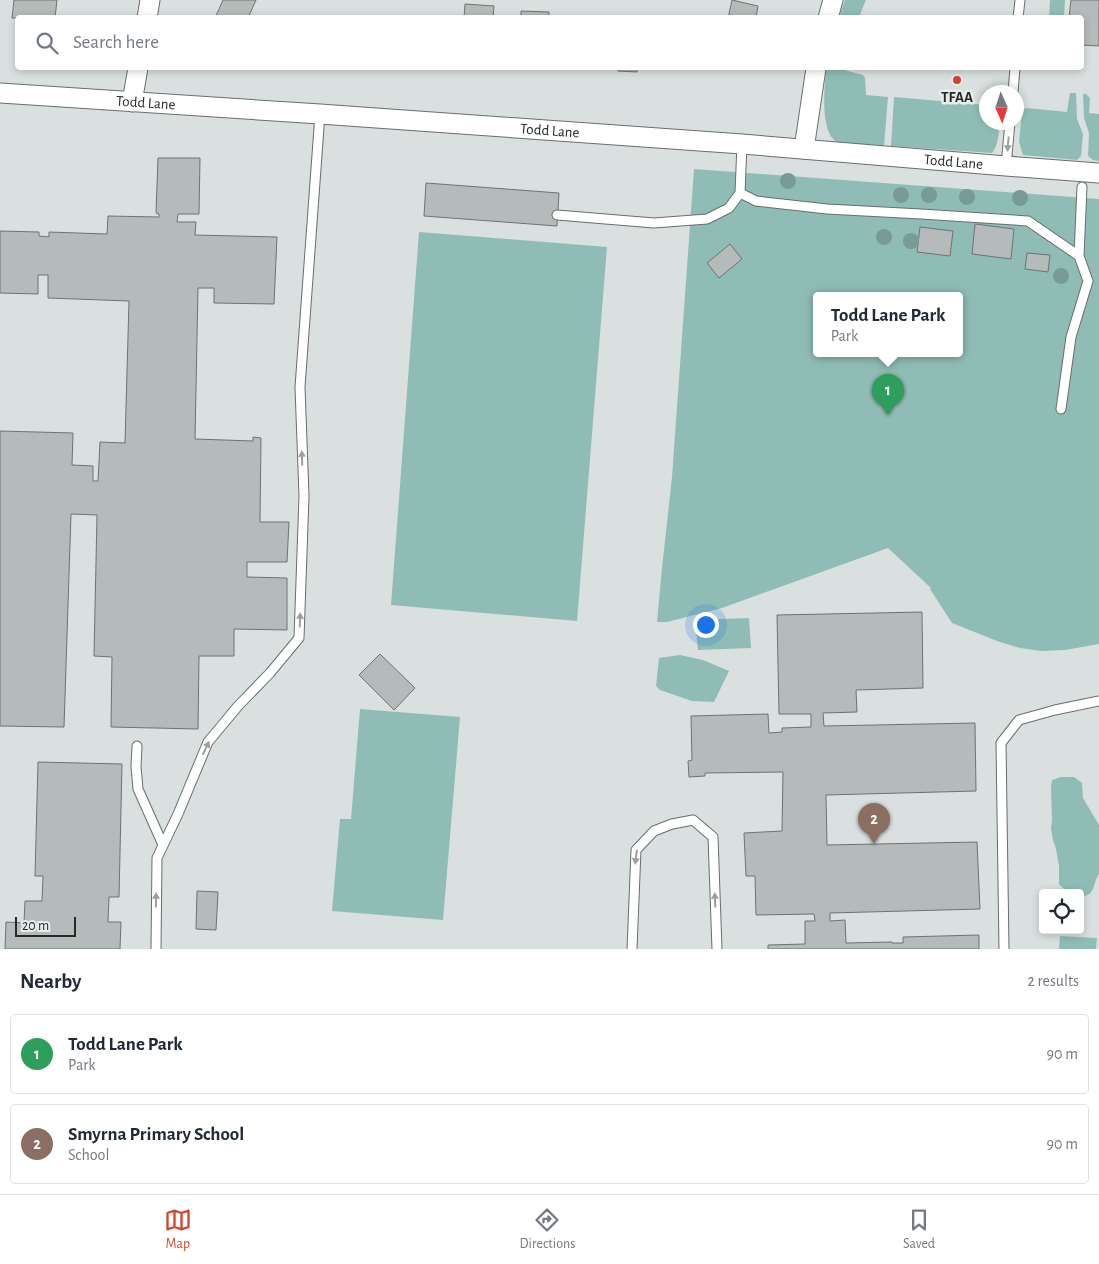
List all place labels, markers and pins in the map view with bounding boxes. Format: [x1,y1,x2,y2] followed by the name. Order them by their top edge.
[951,74,963,86] marker: TFAA
[941,90,973,105] place label: TFAA
[872,374,904,415] pin: 1
[858,803,890,844] pin: 2

